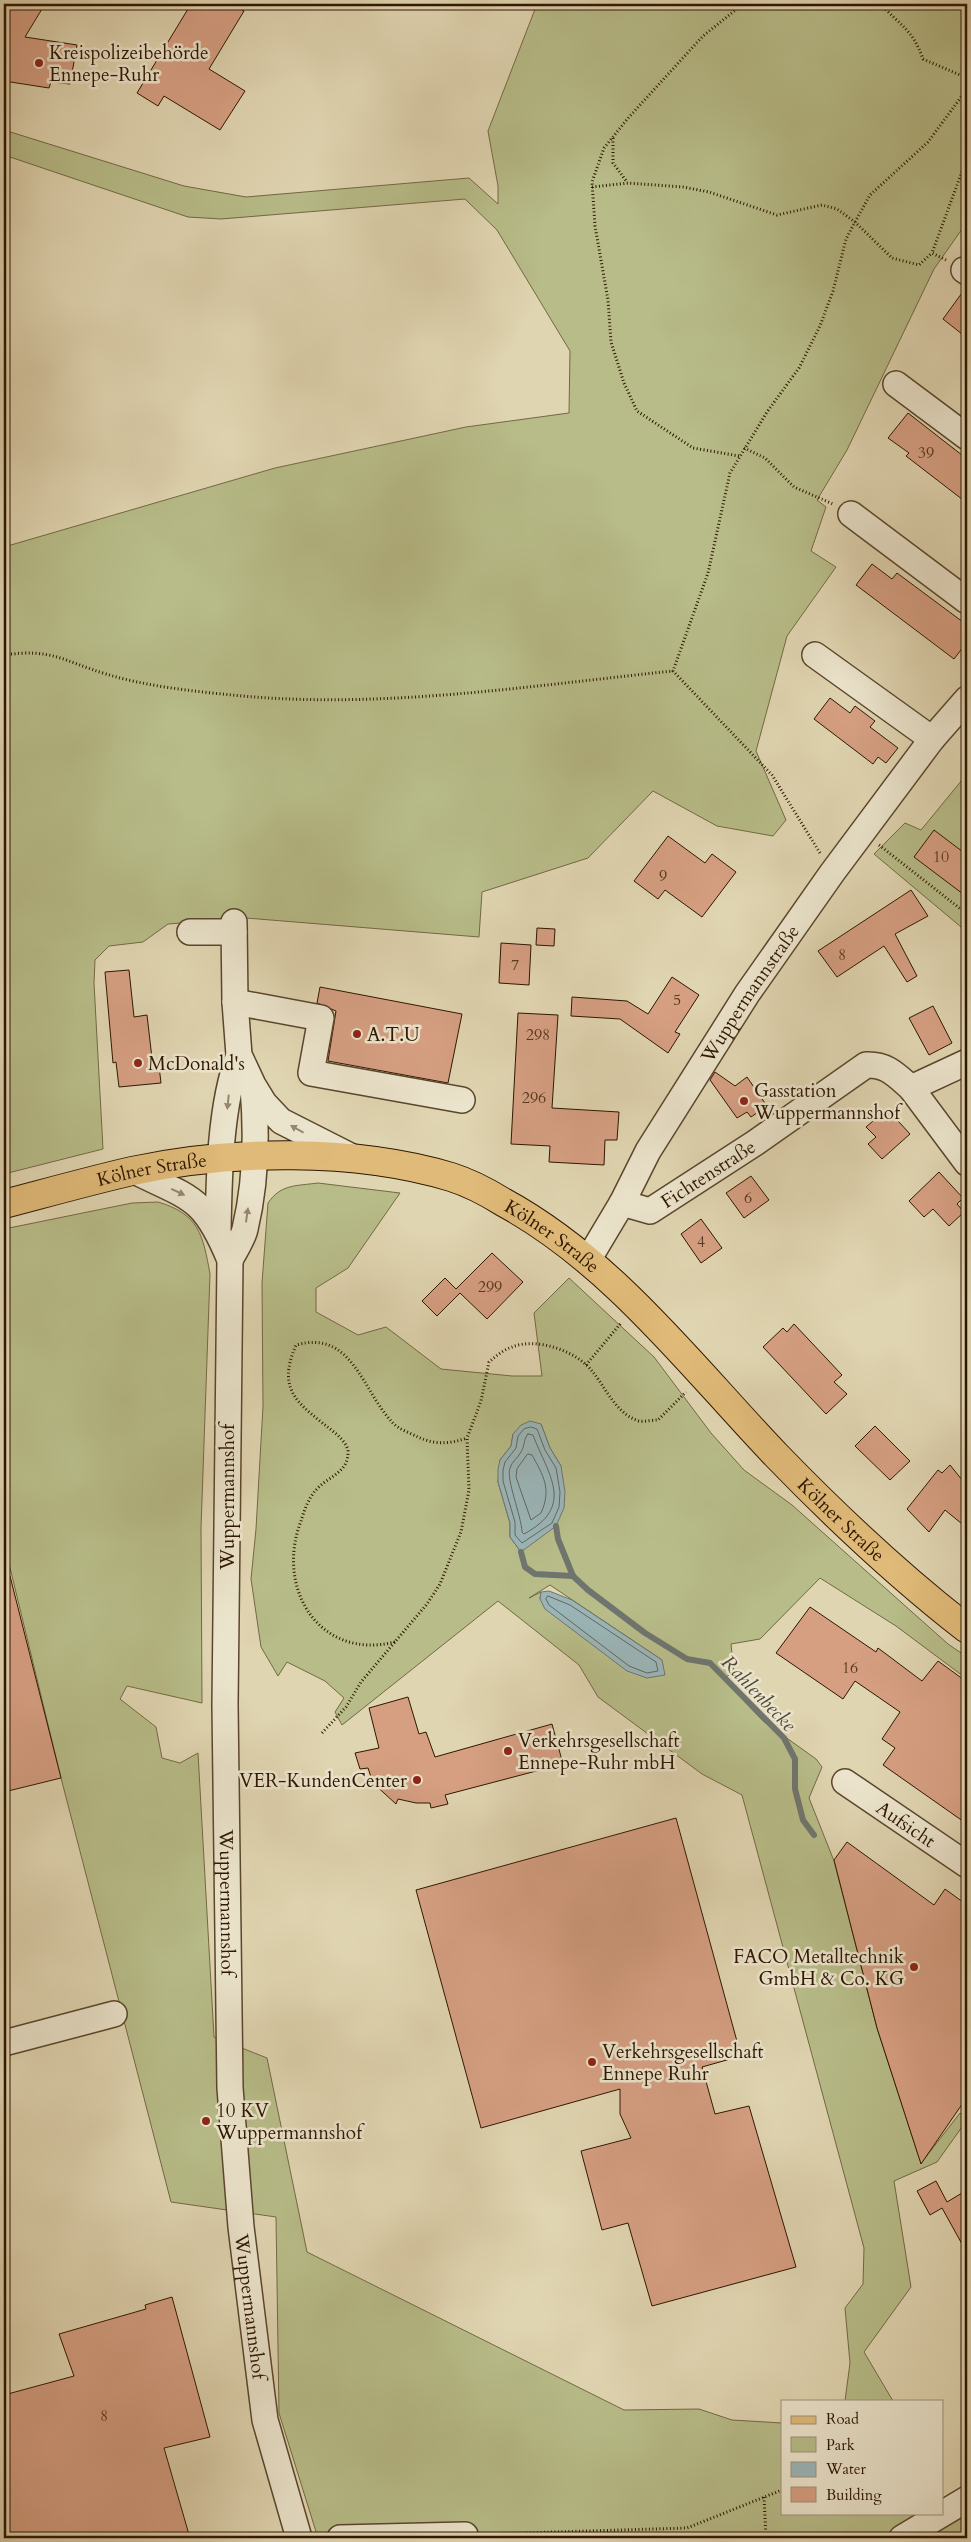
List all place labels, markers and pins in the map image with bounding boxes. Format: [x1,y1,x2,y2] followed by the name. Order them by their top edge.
[49,40,209,88] place label: Kreispolizeibehörde Ennepe-Ruhr
[33,57,45,69] marker: Kreispolizeibehörde Ennepe-Ruhr
[367,1022,420,1048] place label: A.T.U
[351,1028,363,1040] marker: A.T.U
[148,1051,245,1077] place label: McDonald's
[132,1057,144,1069] marker: McDonald's
[753,1078,903,1126] place label: Gasstation Wuppermannshof
[738,1095,750,1107] marker: Gasstation Wuppermannshof
[518,1728,679,1776] place label: Verkehrsgesellschaft Ennepe-Ruhr mbH
[502,1745,514,1757] marker: Verkehrsgesellschaft Ennepe-Ruhr mbH
[239,1768,407,1794] place label: VER-KundenCenter
[411,1774,423,1786] marker: VER-KundenCenter
[733,1944,905,1992] place label: FACO Metalltechnik GmbH & Co. KG
[908,1961,920,1973] marker: FACO Metalltechnik GmbH & Co. KG
[602,2039,763,2087] place label: Verkehrsgesellschaft Ennepe Ruhr
[586,2056,598,2068] marker: Verkehrsgesellschaft Ennepe Ruhr
[215,2098,365,2146] place label: 10 KV Wuppermannshof
[200,2115,212,2127] marker: 10 KV Wuppermannshof

